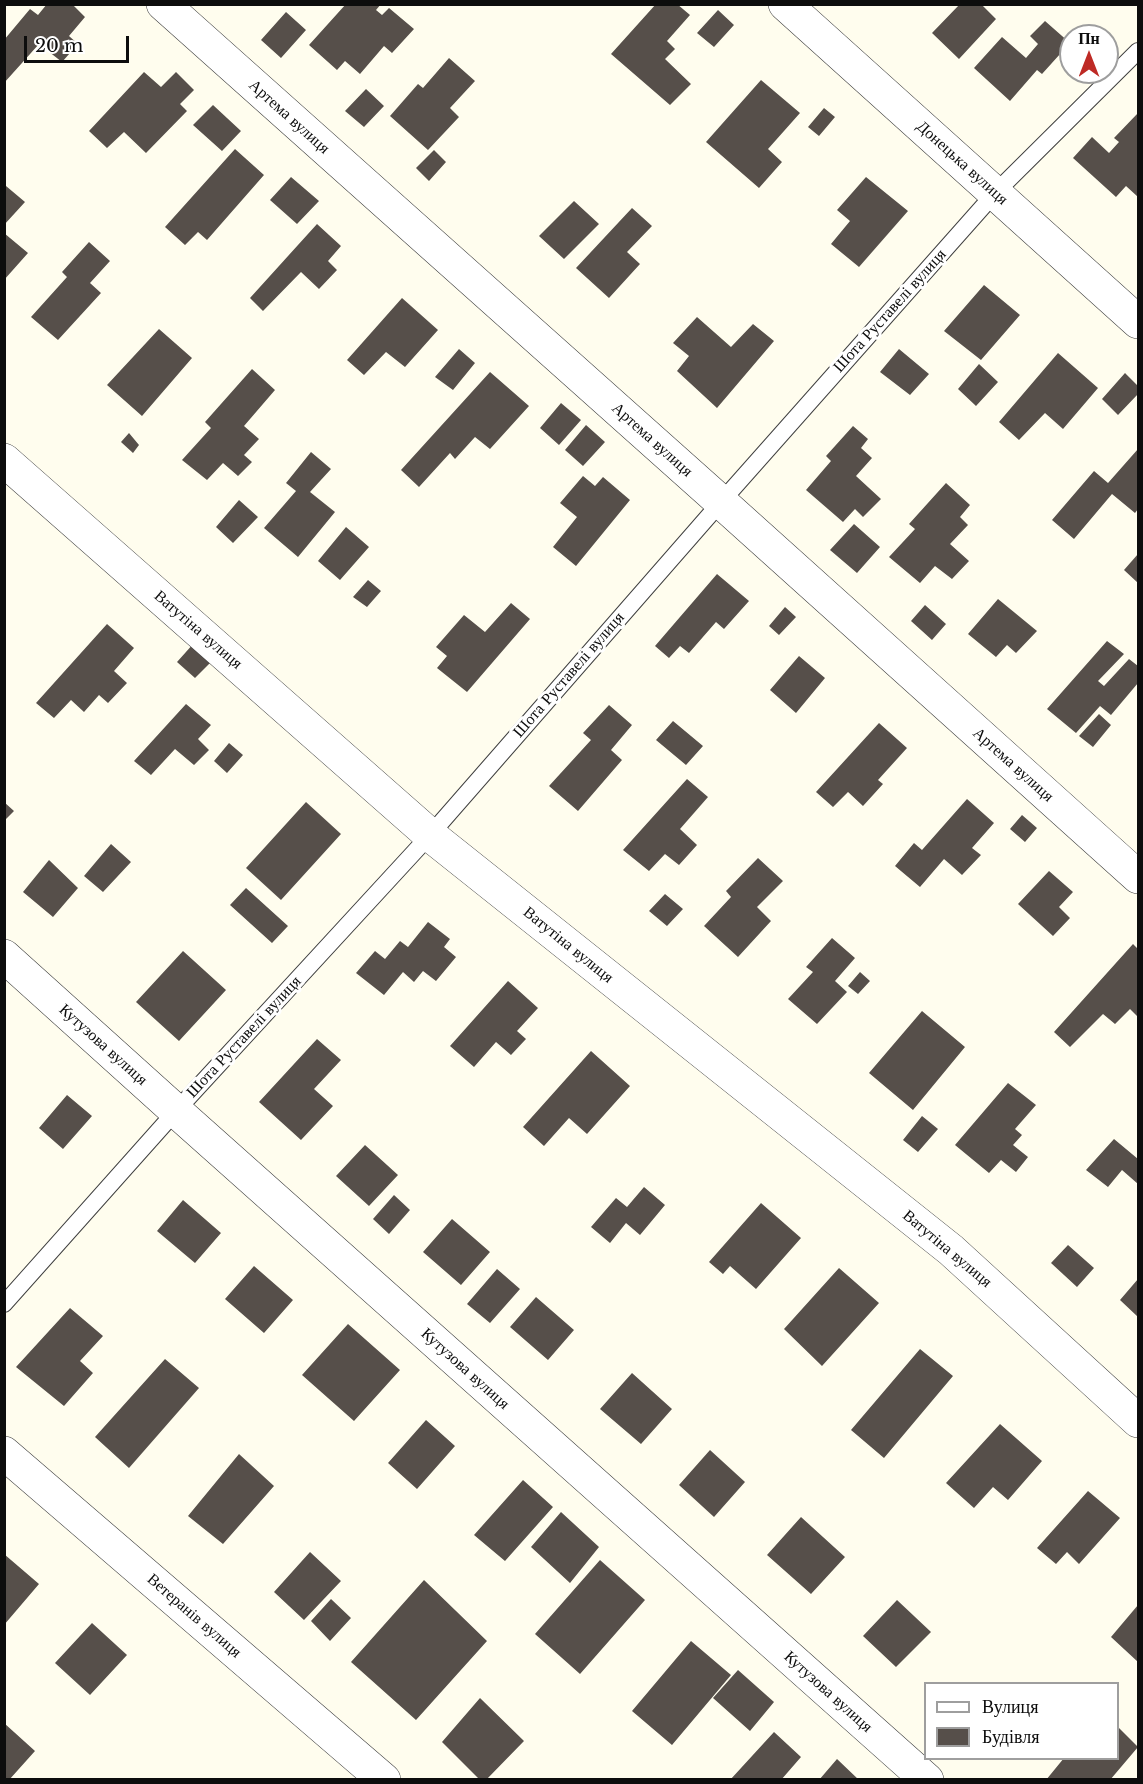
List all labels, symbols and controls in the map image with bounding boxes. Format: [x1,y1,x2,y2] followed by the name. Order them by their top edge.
[27,24,132,62] scale bar
[1059,24,1119,84] north arrow
[1078,28,1100,48] text: Пн
[35,35,83,57] text: 20 m
[245,76,333,158] street label: Артема вулиця
[912,117,1012,209] street label: Донецька вулиця
[830,245,950,377] street label: Шота Руставелі вулиця
[608,399,696,481] street label: Артема вулиця
[150,586,246,674] street label: Ватутіна вулиця
[509,609,629,741] street label: Шота Руставелі вулиця
[969,724,1057,806] street label: Артема вулиця
[519,903,617,987] street label: Ватутіна вулиця
[183,972,305,1102] street label: Шота Руставелі вулиця
[55,1000,151,1090] street label: Кутузова вулиця
[898,1206,996,1292] street label: Ватутіна вулиця
[417,1324,513,1414] street label: Кутузова вулиця
[143,1570,245,1662] street label: Ветеранів вулиця
[780,1647,876,1737] street label: Кутузова вулиця
[924,1682,1119,1760] legend
[982,1696,1039,1718] text: Вулиця
[982,1726,1039,1748] text: Будівля

